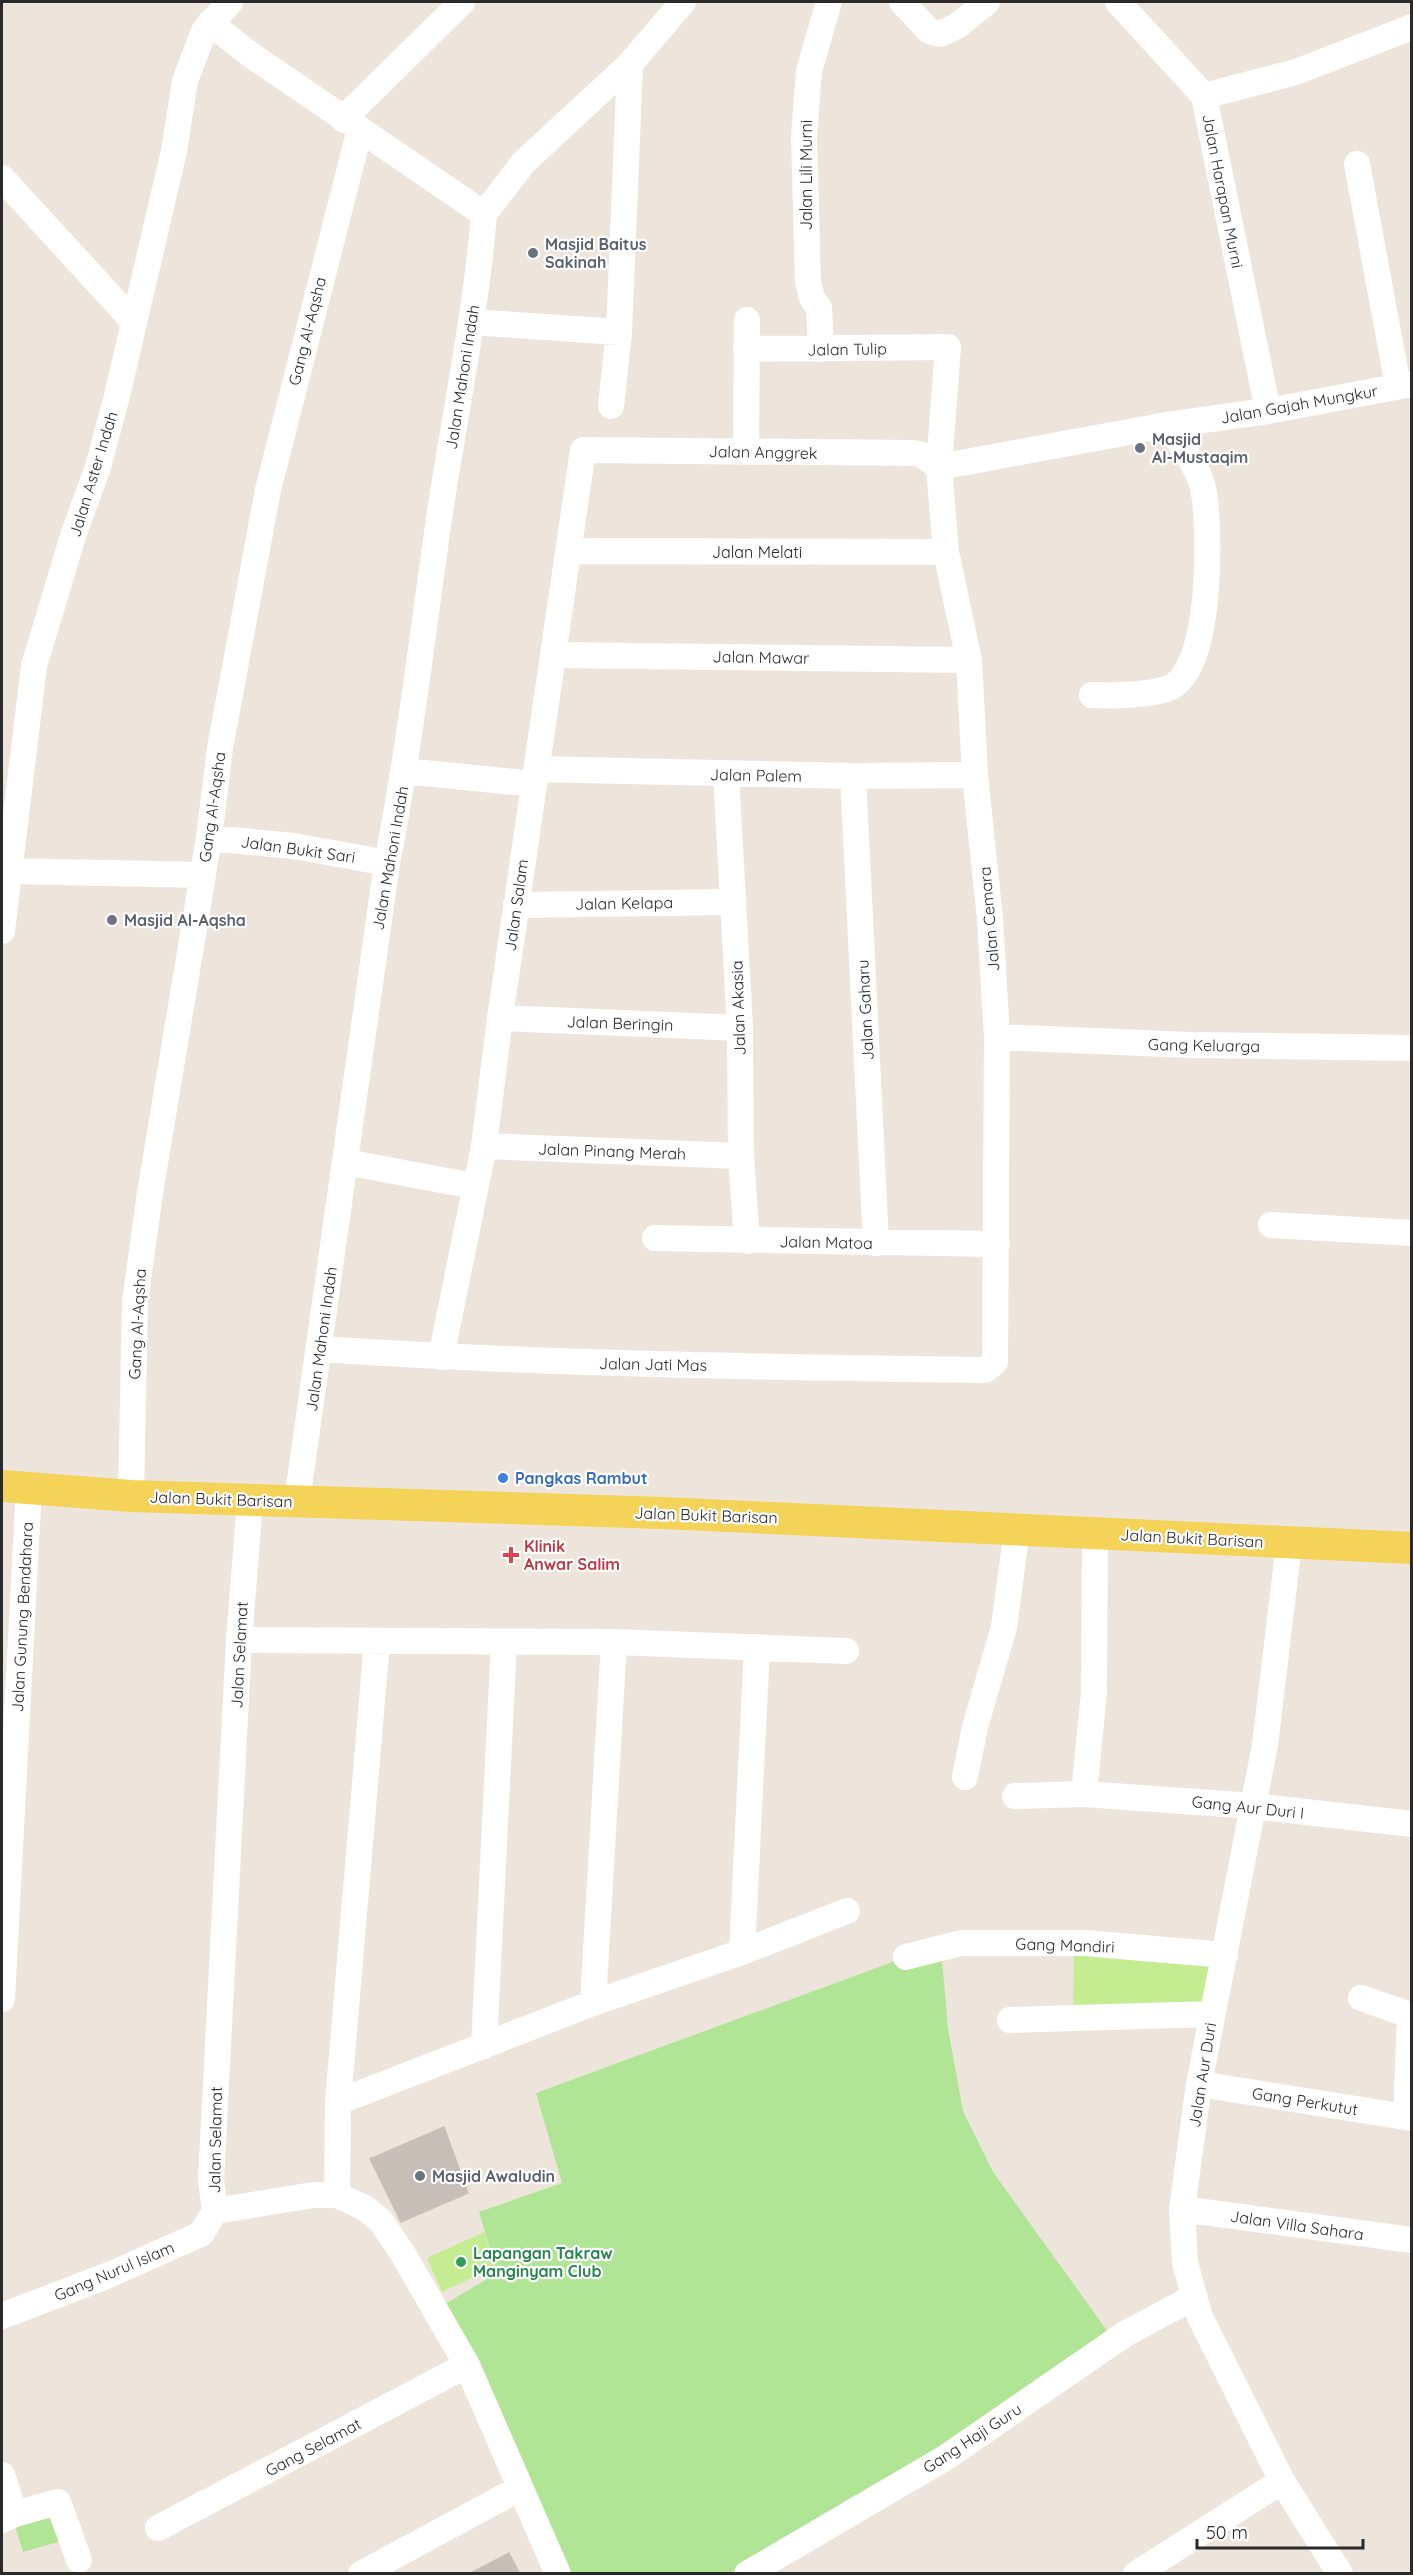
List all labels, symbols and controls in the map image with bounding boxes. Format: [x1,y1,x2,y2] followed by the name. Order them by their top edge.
[1198,112,1248,270] street label: Jalan Harapan Murni
[796,120,816,230] street label: Jalan Lili Murni
[545,234,647,272] place label: Masjid Baitus Sakinah
[526,246,540,260] marker: Masjid Baitus Sakinah
[284,275,330,387] street label: Gang Al-Aqsha
[441,303,483,451] street label: Jalan Mahoni Indah
[807,338,887,360] street label: Jalan Tulip
[1219,380,1379,428] street label: Jalan Gajah Mungkur
[64,409,122,539] street label: Jalan Aster Indah
[1152,429,1248,467] place label: Masjid Al-Mustaqim
[708,441,818,463] street label: Jalan Anggrek
[1133,441,1147,455] marker: Masjid Al-Mustaqim
[712,542,802,562] street label: Jalan Melati
[713,646,809,668] street label: Jalan Mawar
[194,751,230,863] street label: Gang Al-Aqsha
[710,764,802,786] street label: Jalan Palem
[367,784,413,932] street label: Jalan Mahoni Indah
[239,831,357,867] street label: Jalan Bukit Sari
[500,858,532,952] street label: Jalan Salam
[974,866,1004,972] street label: Jalan Cemara
[575,892,673,914] street label: Jalan Kelapa
[124,910,246,930] place label: Masjid Al-Aqsha
[105,913,119,927] marker: Masjid Al-Aqsha
[852,959,878,1061] street label: Jalan Gaharu
[726,960,750,1056] street label: Jalan Akasia
[566,1011,674,1035] street label: Jalan Beringin
[1148,1034,1260,1056] street label: Gang Keluarga
[538,1138,686,1164] street label: Jalan Pinang Merah
[779,1231,873,1253] street label: Jalan Matoa
[301,1265,341,1413] street label: Jalan Mahoni Indah
[124,1268,150,1380] street label: Gang Al-Aqsha
[599,1353,707,1375] street label: Jalan Jati Mas
[515,1468,647,1488] place label: Pangkas Rambut
[496,1471,510,1485] marker: Pangkas Rambut
[149,1487,293,1511] street label: Jalan Bukit Barisan
[634,1503,778,1527] street label: Jalan Bukit Barisan
[7,1521,37,1713] street label: Jalan Gunung Bendahara
[1120,1524,1264,1552] street label: Jalan Bukit Barisan
[524,1536,620,1574] place label: Klinik Anwar Salim
[502,1546,520,1564] marker: Klinik Anwar Salim
[226,1601,252,1709] street label: Jalan Selamat
[1191,1791,1305,1823] street label: Gang Aur Duri I
[1015,1933,1115,1957] street label: Gang Mandiri
[1184,2021,1220,2129] street label: Jalan Aur Duri
[1251,2083,1359,2119] street label: Gang Perkutut
[204,2086,226,2194] street label: Jalan Selamat
[432,2166,555,2186] place label: Masjid Awaludin
[413,2169,427,2183] marker: Masjid Awaludin
[1229,2206,1365,2244] street label: Jalan Villa Sahara
[51,2237,177,2305] street label: Gang Nurul Islam
[473,2243,612,2281] place label: Lapangan Takraw Manginyam Club
[454,2255,468,2269] marker: Lapangan Takraw Manginyam Club
[919,2399,1025,2477] street label: Gang Haji Guru
[262,2413,364,2481] street label: Gang Selamat
[1197,2512,1364,2550] scale bar
[1206,2521,1248,2544] text: 50 m

